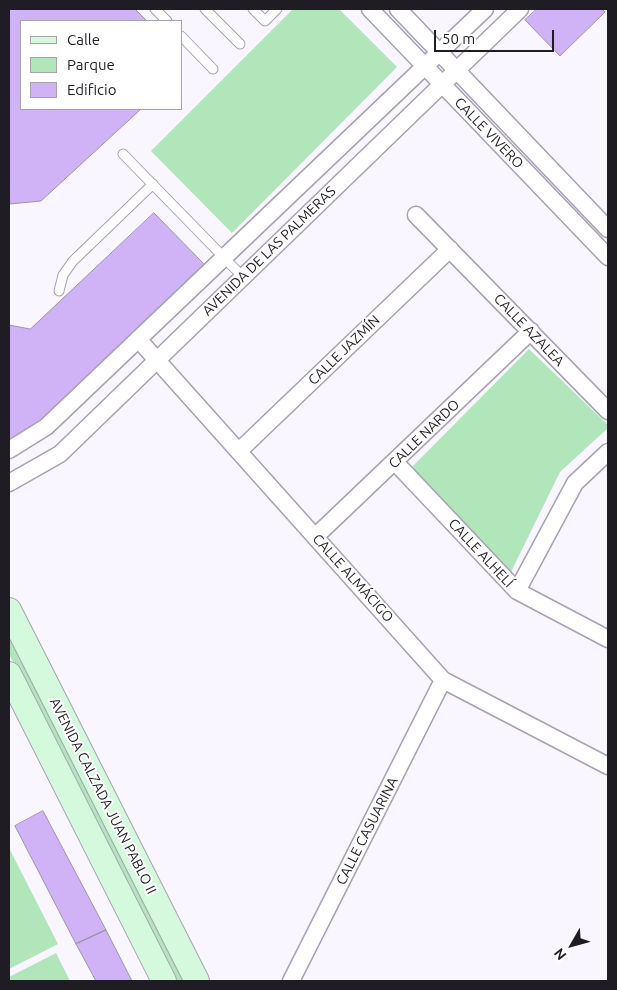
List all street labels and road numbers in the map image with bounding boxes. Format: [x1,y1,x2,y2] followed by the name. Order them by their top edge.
[451,94,527,172] street label: CALLE VIVERO
[199,183,339,319] street label: AVENIDA DE LAS PALMERAS
[490,290,568,370] street label: CALLE AZALEA
[305,312,383,388] street label: CALLE JAZMÍN
[385,396,463,472] street label: CALLE NARDO
[445,515,517,591] street label: CALLE ALHELÍ
[309,530,397,626] street label: CALLE ALMÁCIGO
[46,695,160,897] street label: AVENIDA CALZADA JUAN PABLO II
[333,774,401,888] street label: CALLE CASUARINA

